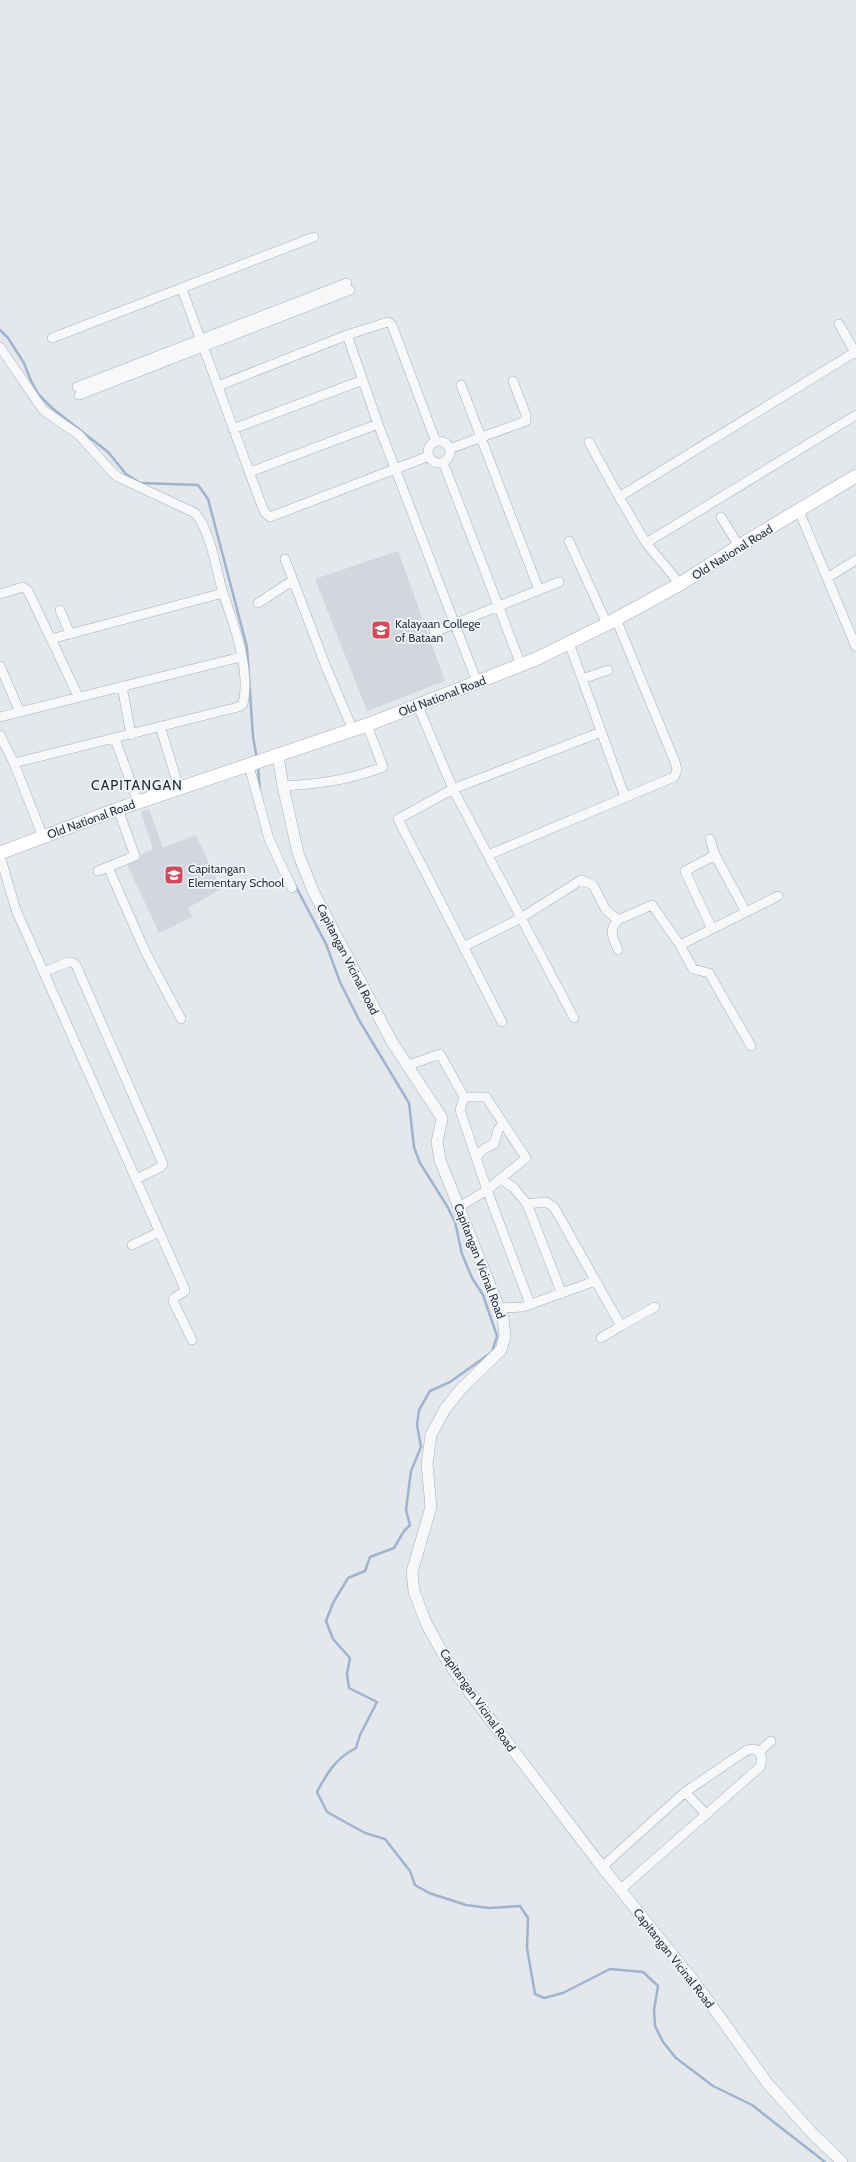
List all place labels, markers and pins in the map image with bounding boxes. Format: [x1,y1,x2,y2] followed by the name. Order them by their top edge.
[395,616,481,645] place label: Kalayaan College of Bataan
[370,619,392,641] school or university icon: Kalayaan College of Bataan
[188,861,284,890] place label: Capitangan Elementary School
[163,864,185,886] school or university icon: Capitangan Elementary School

